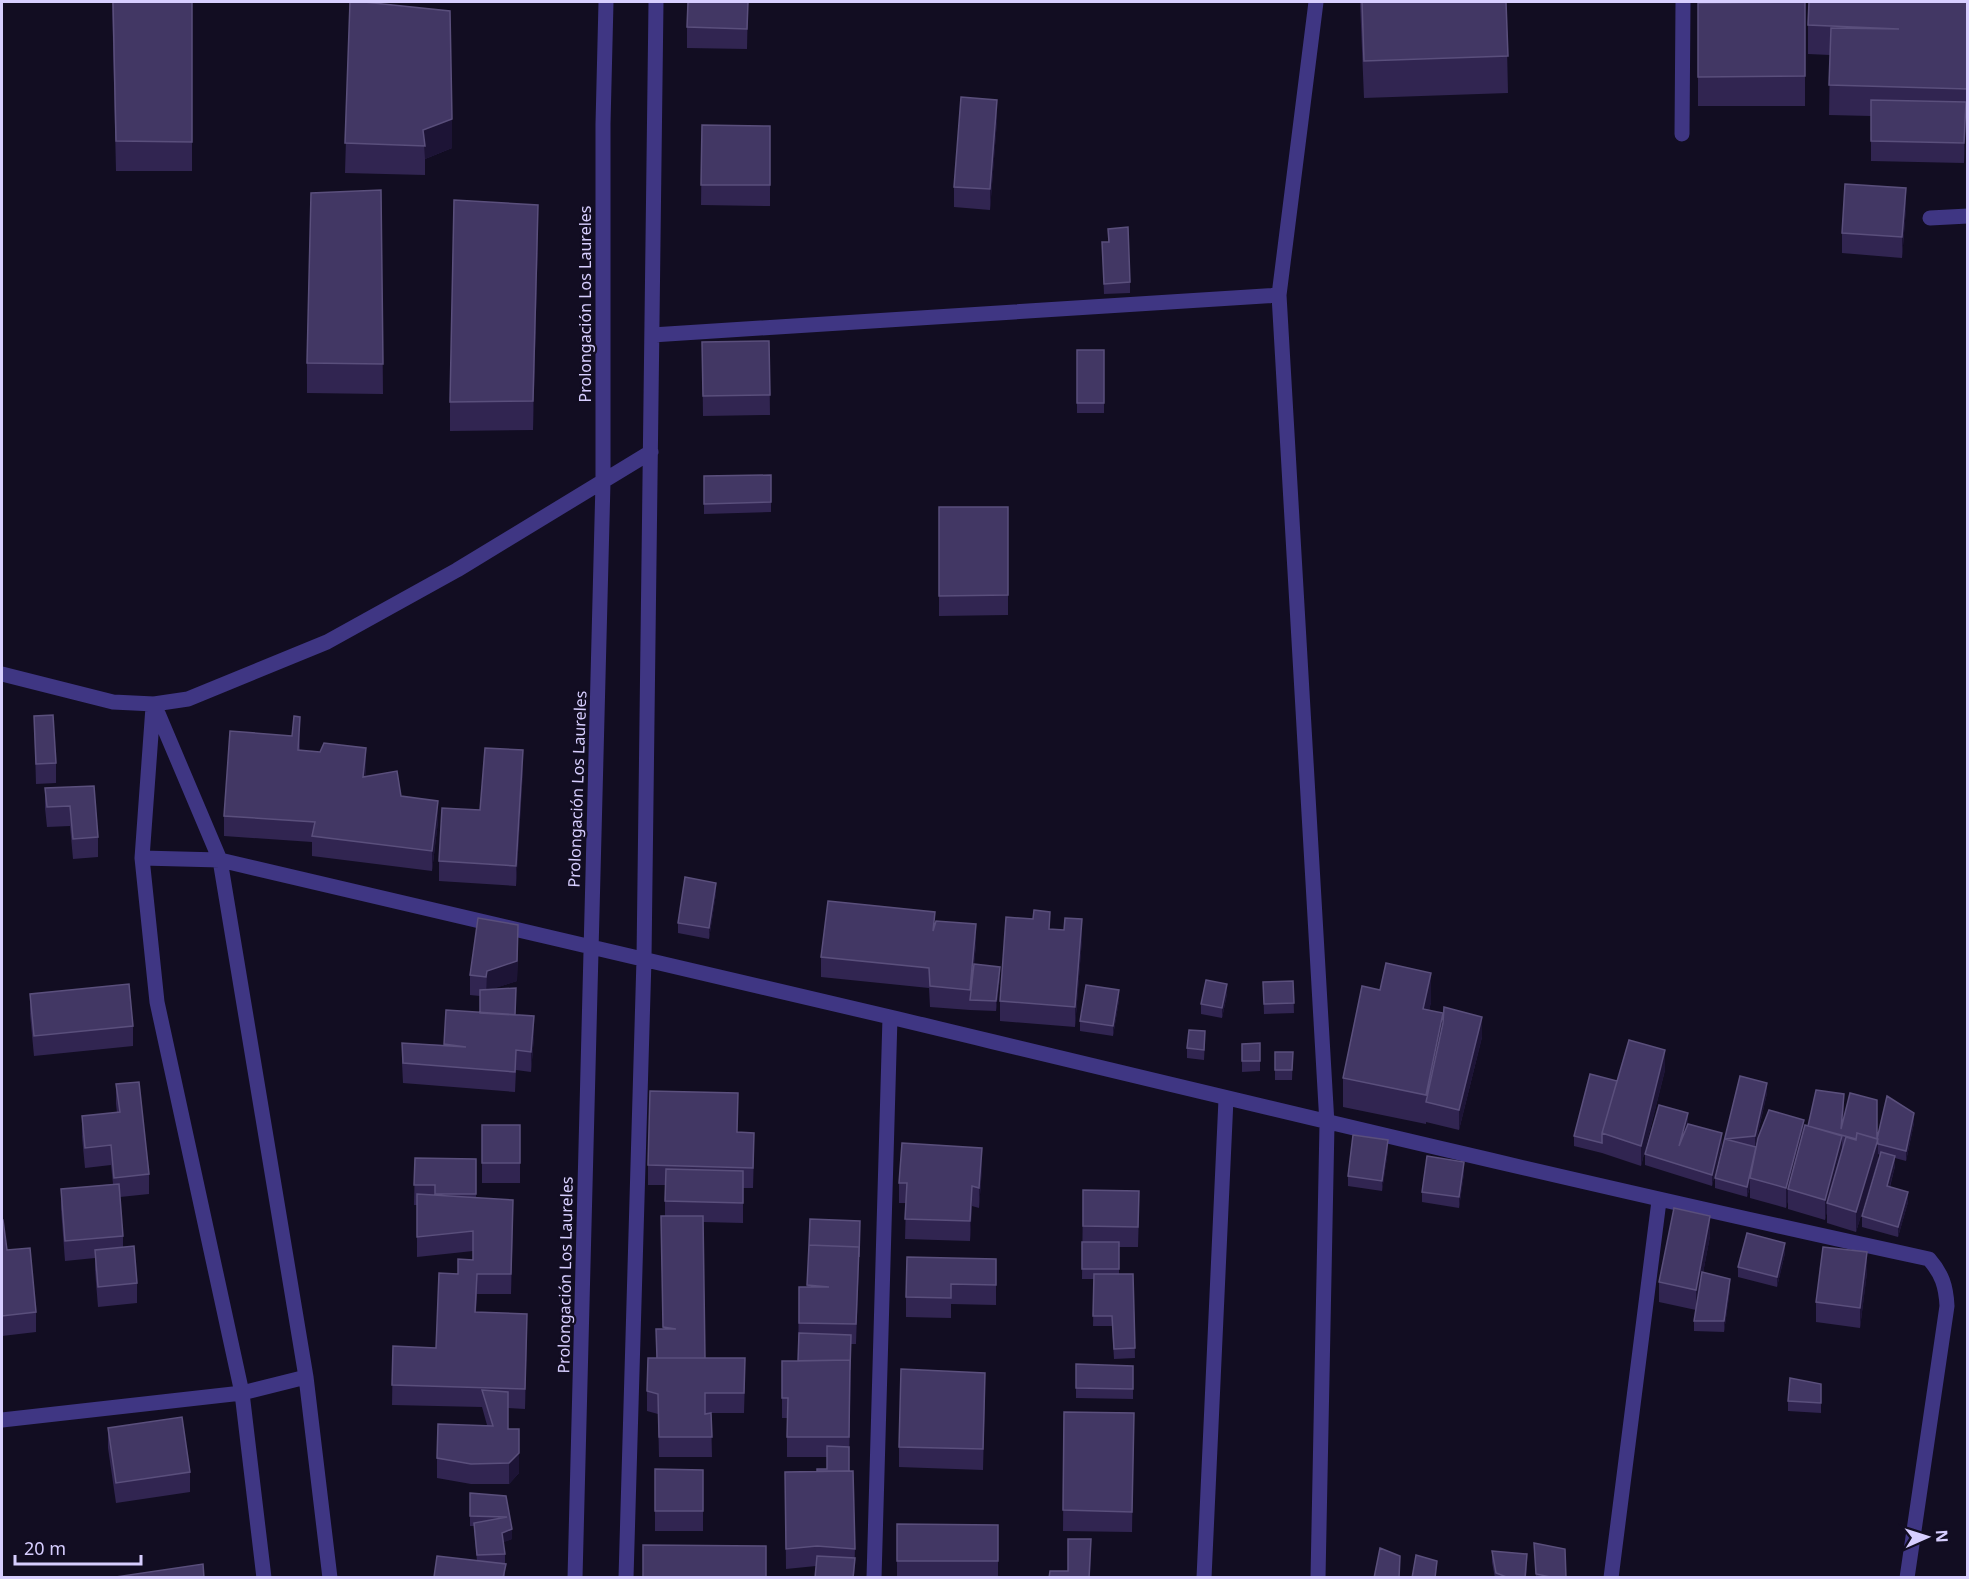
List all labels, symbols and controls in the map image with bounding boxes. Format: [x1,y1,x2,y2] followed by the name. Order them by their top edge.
[574,206,596,402] street label: Prolongación Los Laureles
[563,690,591,888] street label: Prolongación Los Laureles
[552,1176,578,1374] street label: Prolongación Los Laureles
[1897,1507,1957,1567] north arrow
[15,1528,141,1566] scale bar
[1931,1529,1953,1543] text: N
[24,1536,66,1560] text: 20 m

